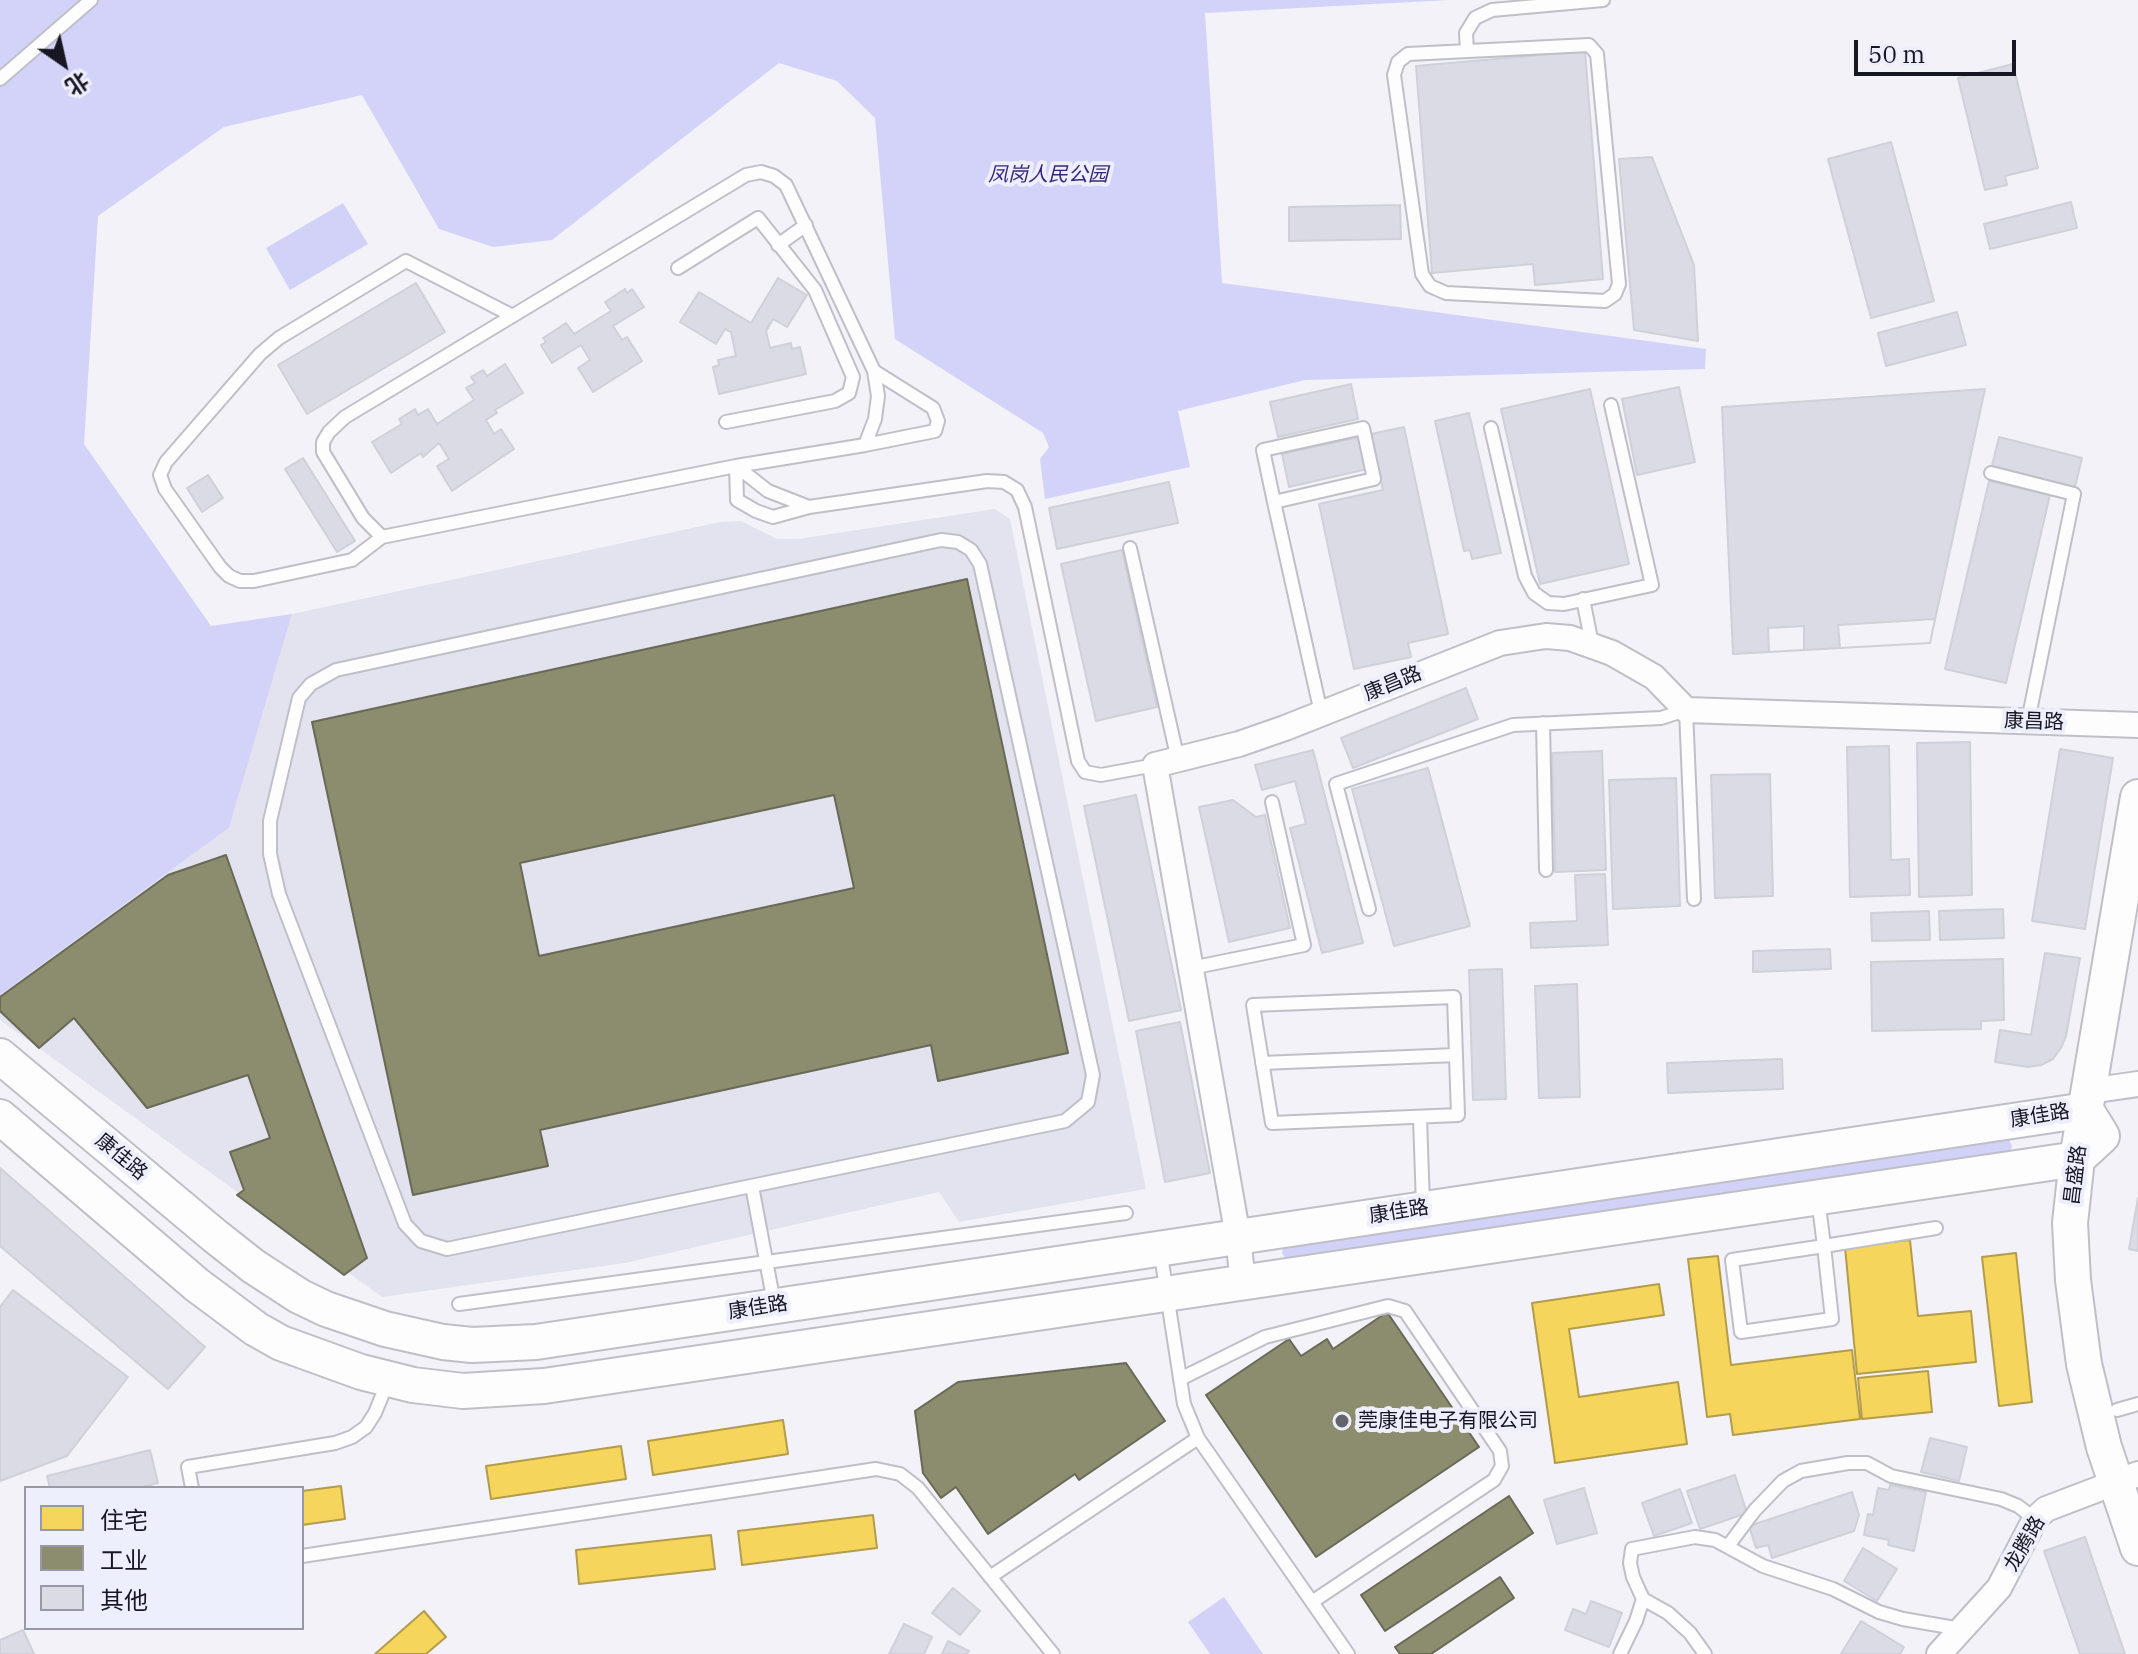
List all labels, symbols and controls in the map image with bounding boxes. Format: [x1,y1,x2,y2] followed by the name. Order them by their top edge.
[24,24,104,104] north arrow
[1858,24,2020,74] scale bar
[1868,38,1925,70] text: 50 m
[60,66,95,102] text: 北
[988,163,1108,187] park label: 凤岗人民公园
[1361,662,1425,706] street label: 康昌路
[2004,709,2064,735] street label: 康昌路
[2008,1099,2072,1133] street label: 康佳路
[90,1129,152,1185] street label: 康佳路
[2060,1144,2092,1206] street label: 昌盛路
[1367,1195,1431,1229] street label: 康佳路
[726,1291,790,1325] street label: 康佳路
[1358,1409,1538,1433] place label: 莞康佳电子有限公司
[1333,1412,1351,1430] marker: 莞康佳电子有限公司
[24,1486,304,1630] legend
[100,1504,148,1536] text: 住宅
[2000,1512,2050,1576] street label: 龙腾路
[100,1544,148,1576] text: 工业
[100,1584,148,1616] text: 其他

